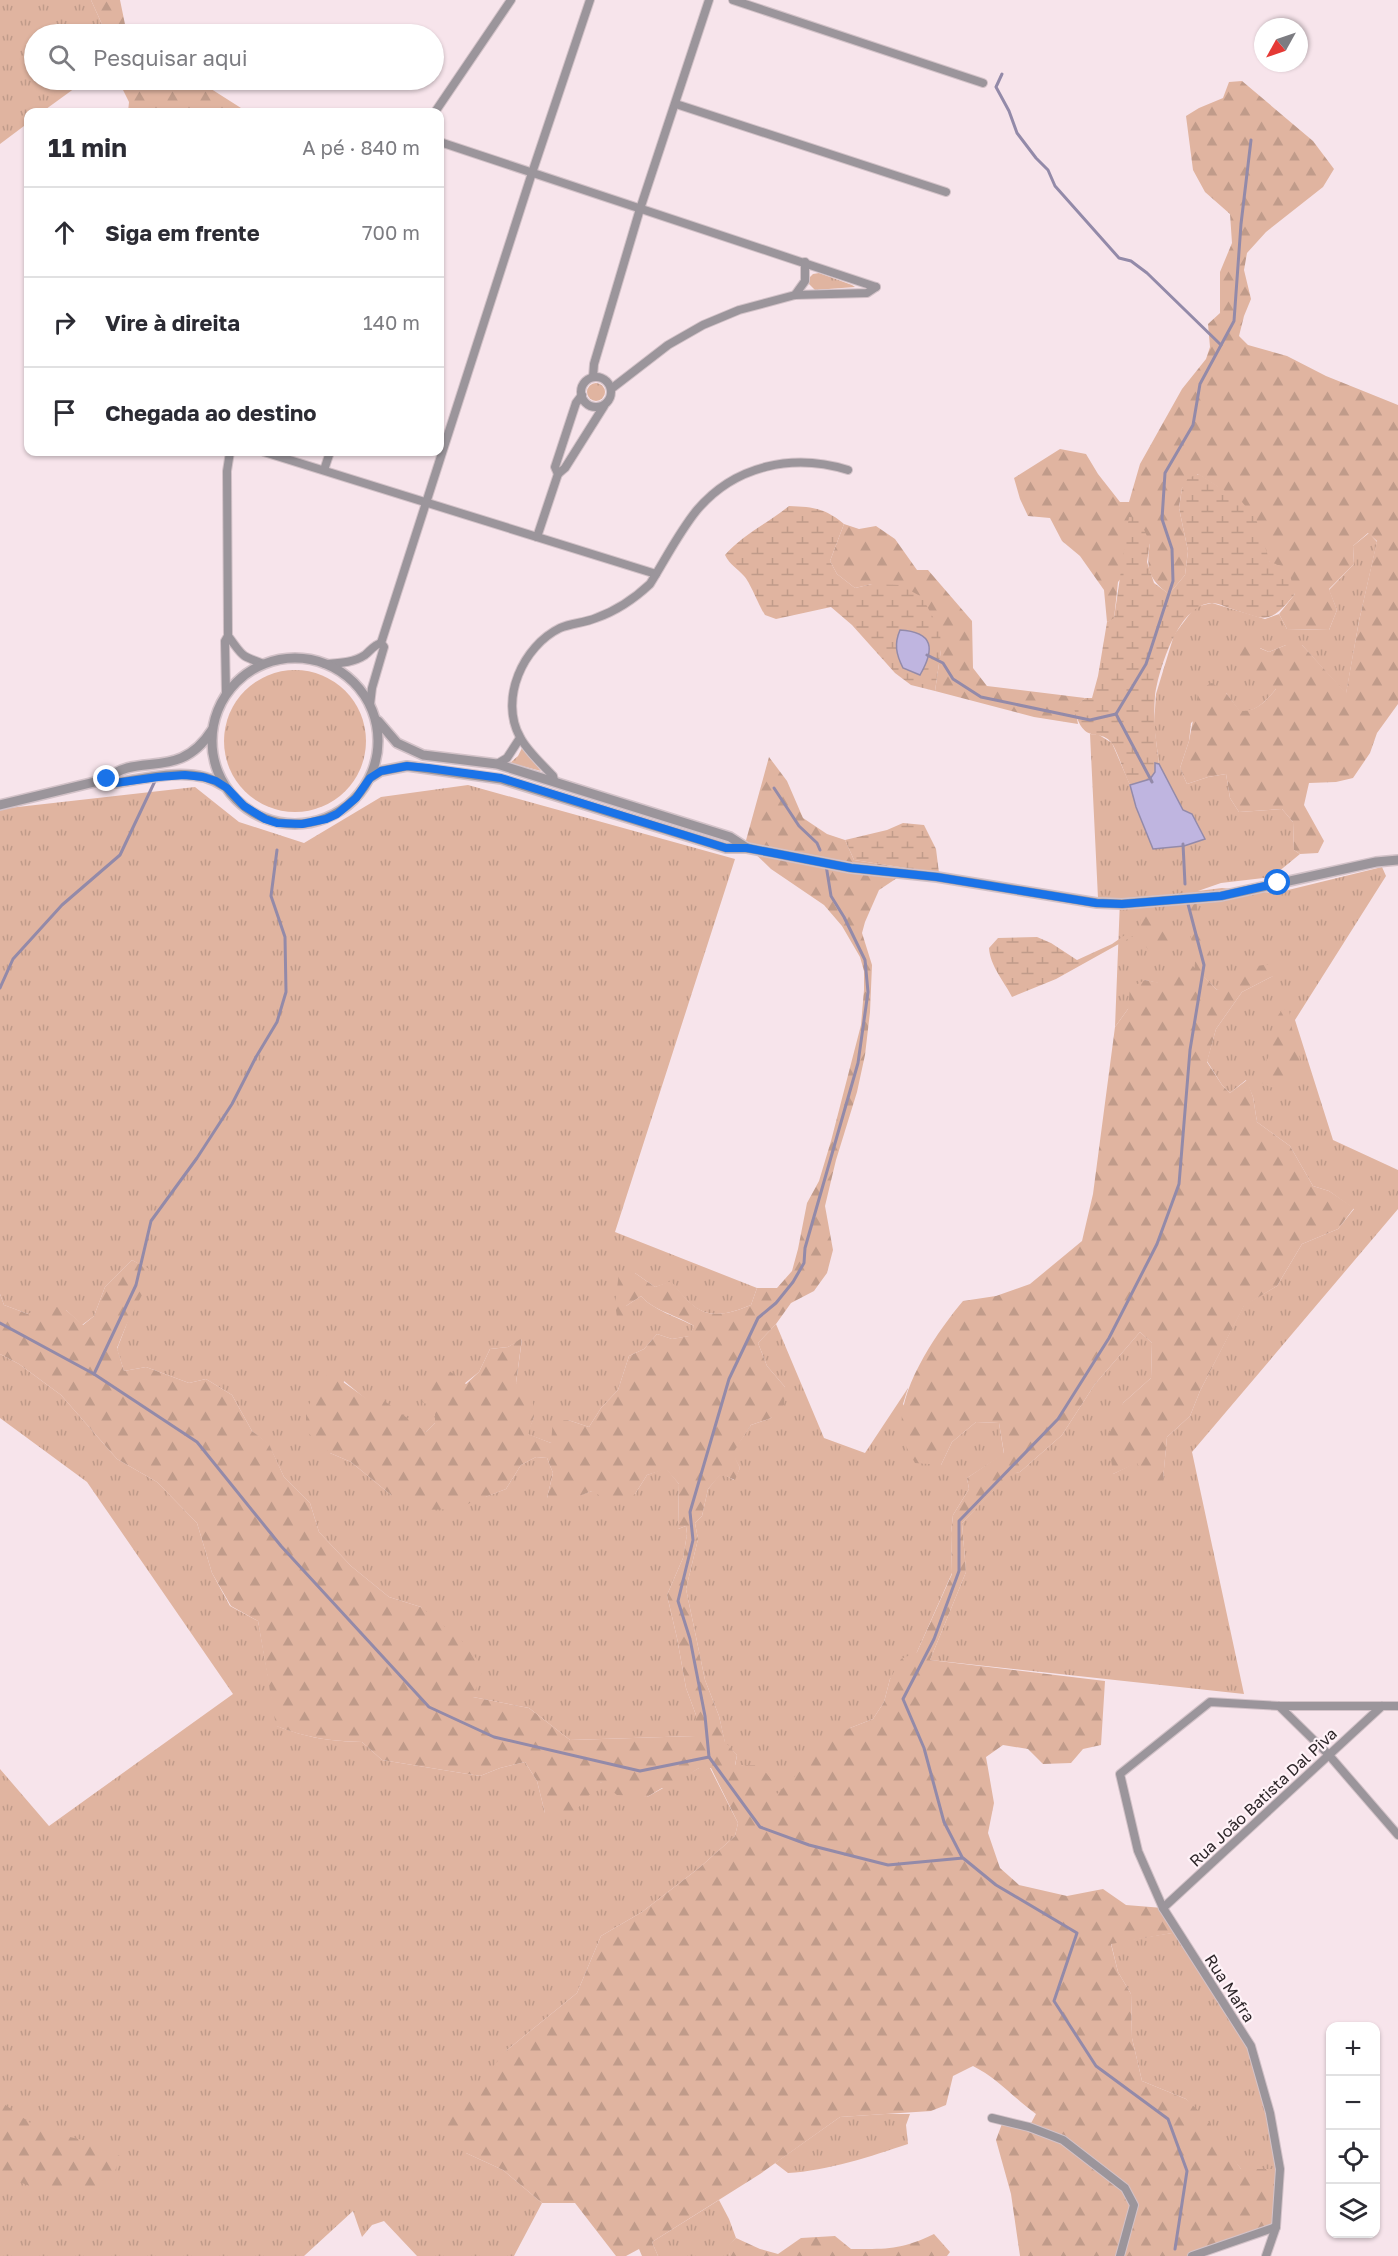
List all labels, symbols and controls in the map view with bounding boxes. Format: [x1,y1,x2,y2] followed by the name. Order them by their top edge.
[1254,18,1308,72] north arrow
[24,24,444,90] search box
[45,41,78,74] icon: search
[93,44,248,71] text: Pesquisar aqui
[48,132,127,163] text: 11 min
[302,135,420,159] text: A pé · 840 m
[48,216,81,249] icon: ahead
[105,219,260,246] text: Siga em frente
[362,220,420,244] text: 700 m
[48,306,81,339] icon: right
[105,309,240,336] text: Vire à direita
[363,310,420,334] text: 140 m
[48,396,81,429] icon: arrive
[105,399,317,426] text: Chegada ao destino
[93,765,119,791] route end
[1264,869,1290,895] route start
[1185,1723,1341,1871] street label: Rua João Batista Dal Piva
[1201,1950,1259,2026] street label: Rua Mafra
[1326,2022,1380,2238] map controls
[1326,2022,1380,2076] button: +
[1326,2076,1380,2130] button: −
[1326,2130,1380,2184] button: locate
[1326,2184,1380,2238] button: layers

